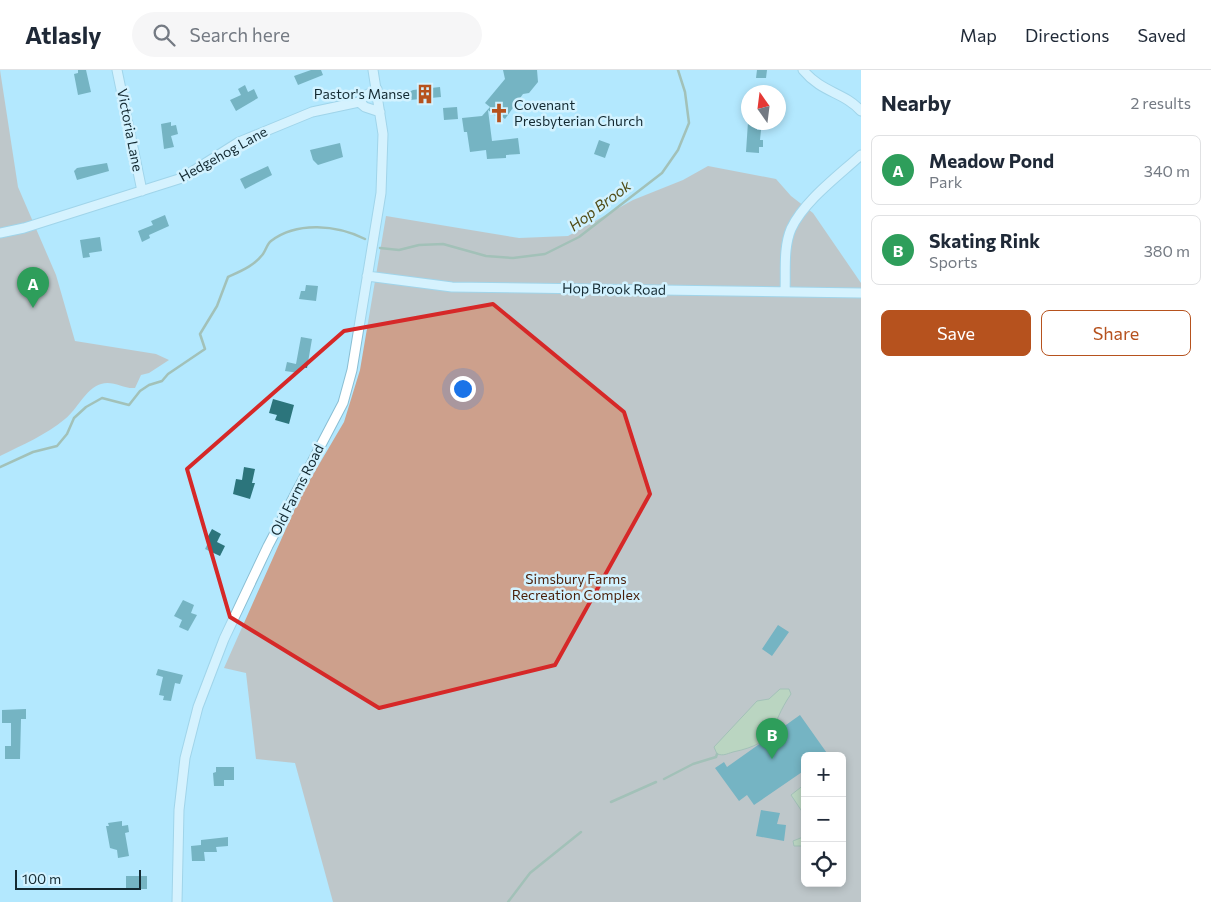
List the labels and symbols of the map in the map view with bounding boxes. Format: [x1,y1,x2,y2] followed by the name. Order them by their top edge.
[414,83,436,105] building icon: Pastor's Manse
[314,85,410,102] place label: Pastor's Manse
[741,85,786,130] north arrow
[114,87,147,173] street label: Victoria Lane
[514,96,643,129] place label: Covenant Presbyterian Church
[488,102,510,124] church icon: Covenant Presbyterian Church
[176,122,270,185] street label: Hedgehog Lane
[565,175,635,234] water label: Hop Brook
[17,267,49,308] pin: A
[562,279,666,298] street label: Hop Brook Road
[450,376,476,402] your location
[266,441,327,538] street label: Old Farms Road
[512,570,641,603] park label: Simsbury Farms Recreation Complex
[756,718,788,759] pin: B
[15,867,141,890] scale bar

